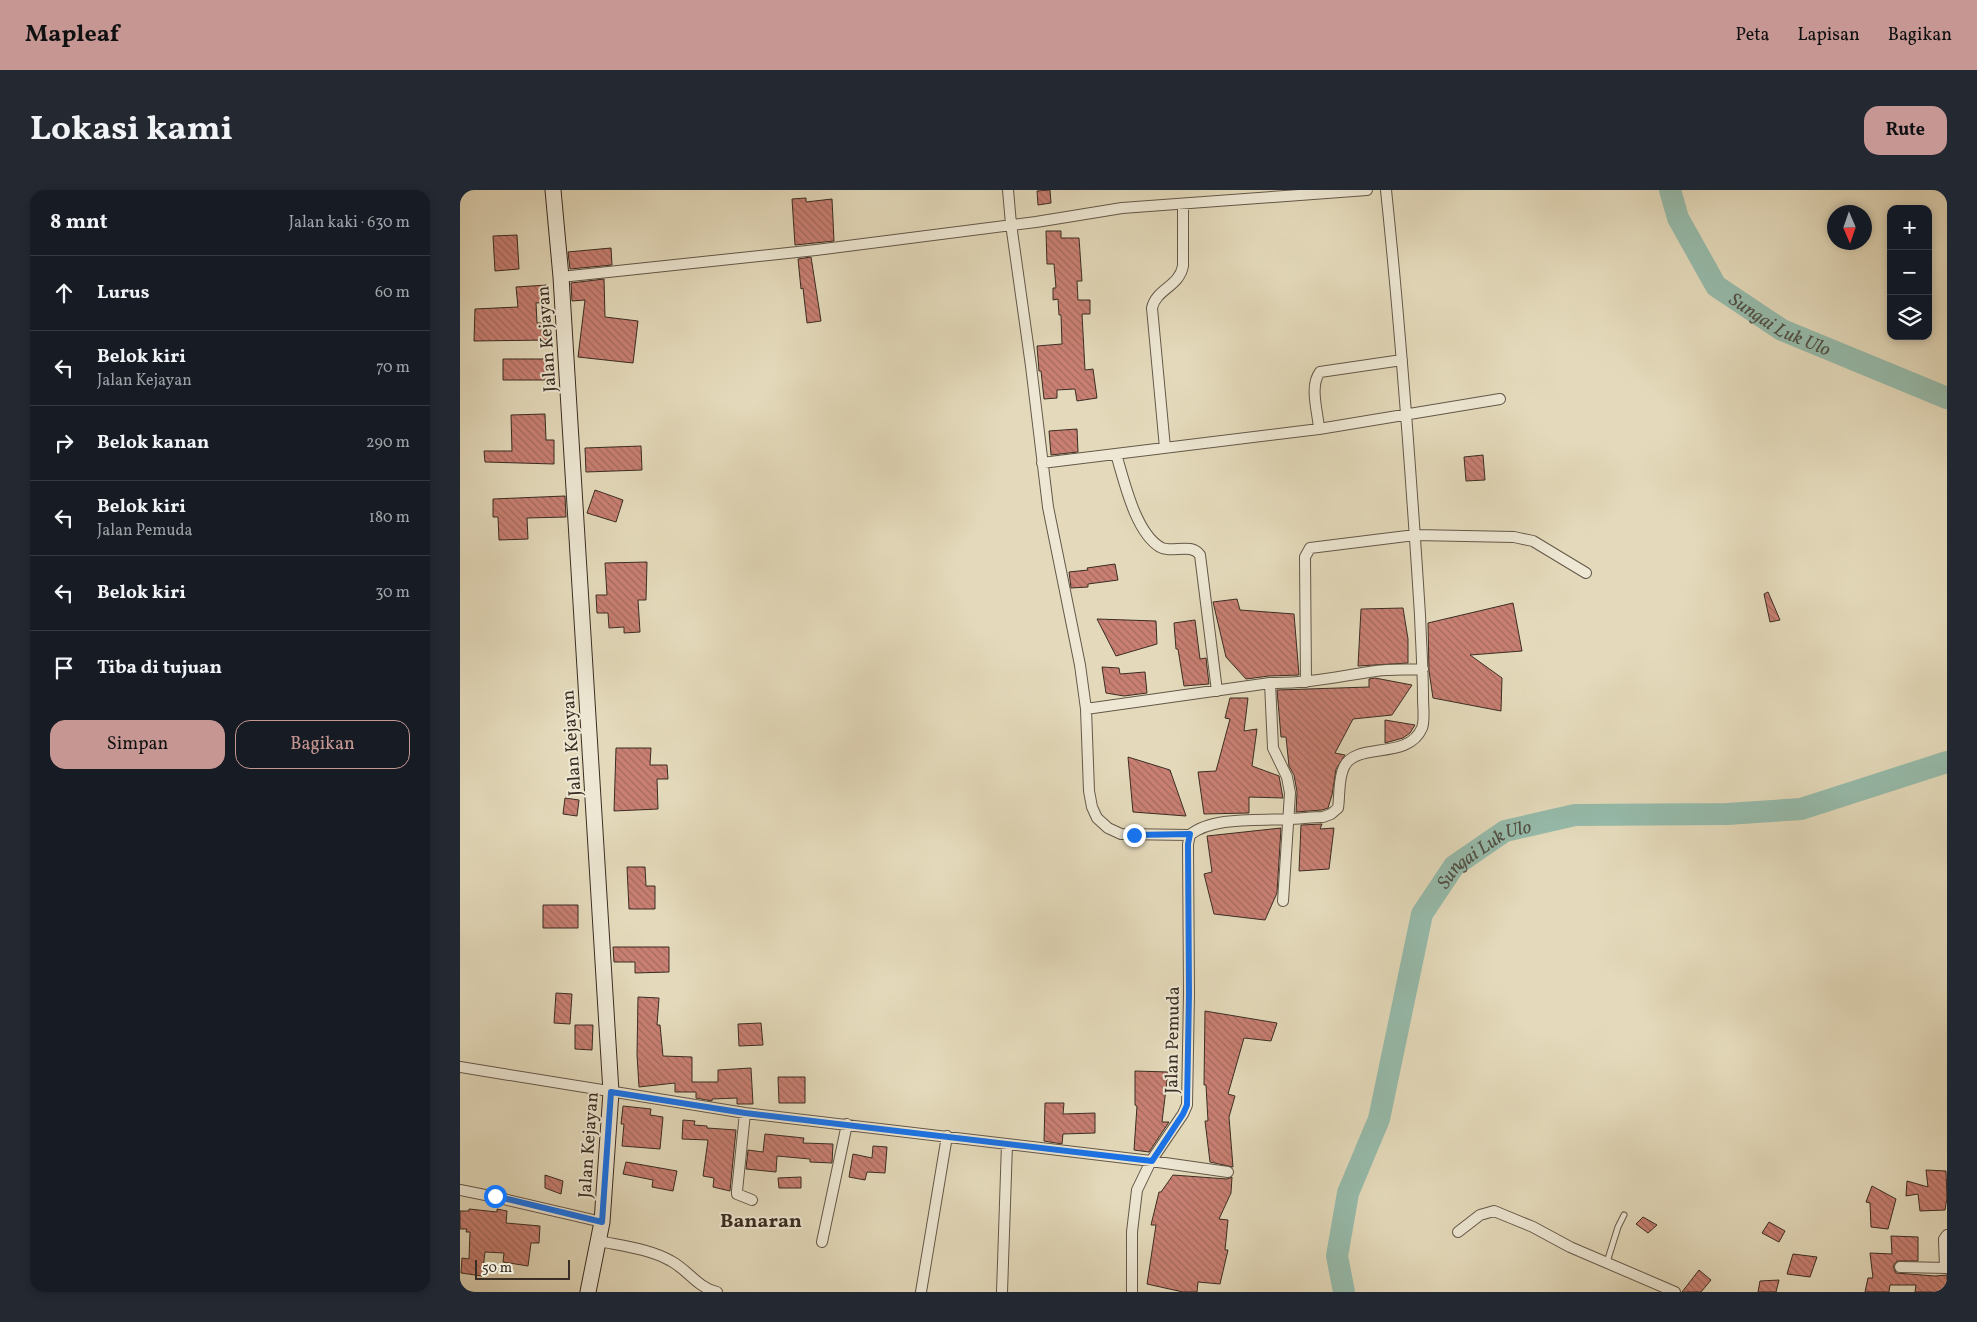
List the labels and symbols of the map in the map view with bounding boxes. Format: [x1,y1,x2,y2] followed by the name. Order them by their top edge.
[1827,205,1872,250] north arrow
[531,285,564,393] street label: Jalan Kejayan
[1723,287,1834,364] water label: Sungai Luk Ulo
[556,689,589,797] street label: Jalan Kejayan
[1431,814,1534,894] water label: Sungai Luk Ulo
[1123,824,1146,847] route end
[1160,986,1187,1094] street label: Jalan Pemuda
[573,1091,606,1199] street label: Jalan Kejayan
[484,1185,507,1208] route start
[720,1208,802,1236] district label: Banaran
[475,1257,570,1280] scale bar

